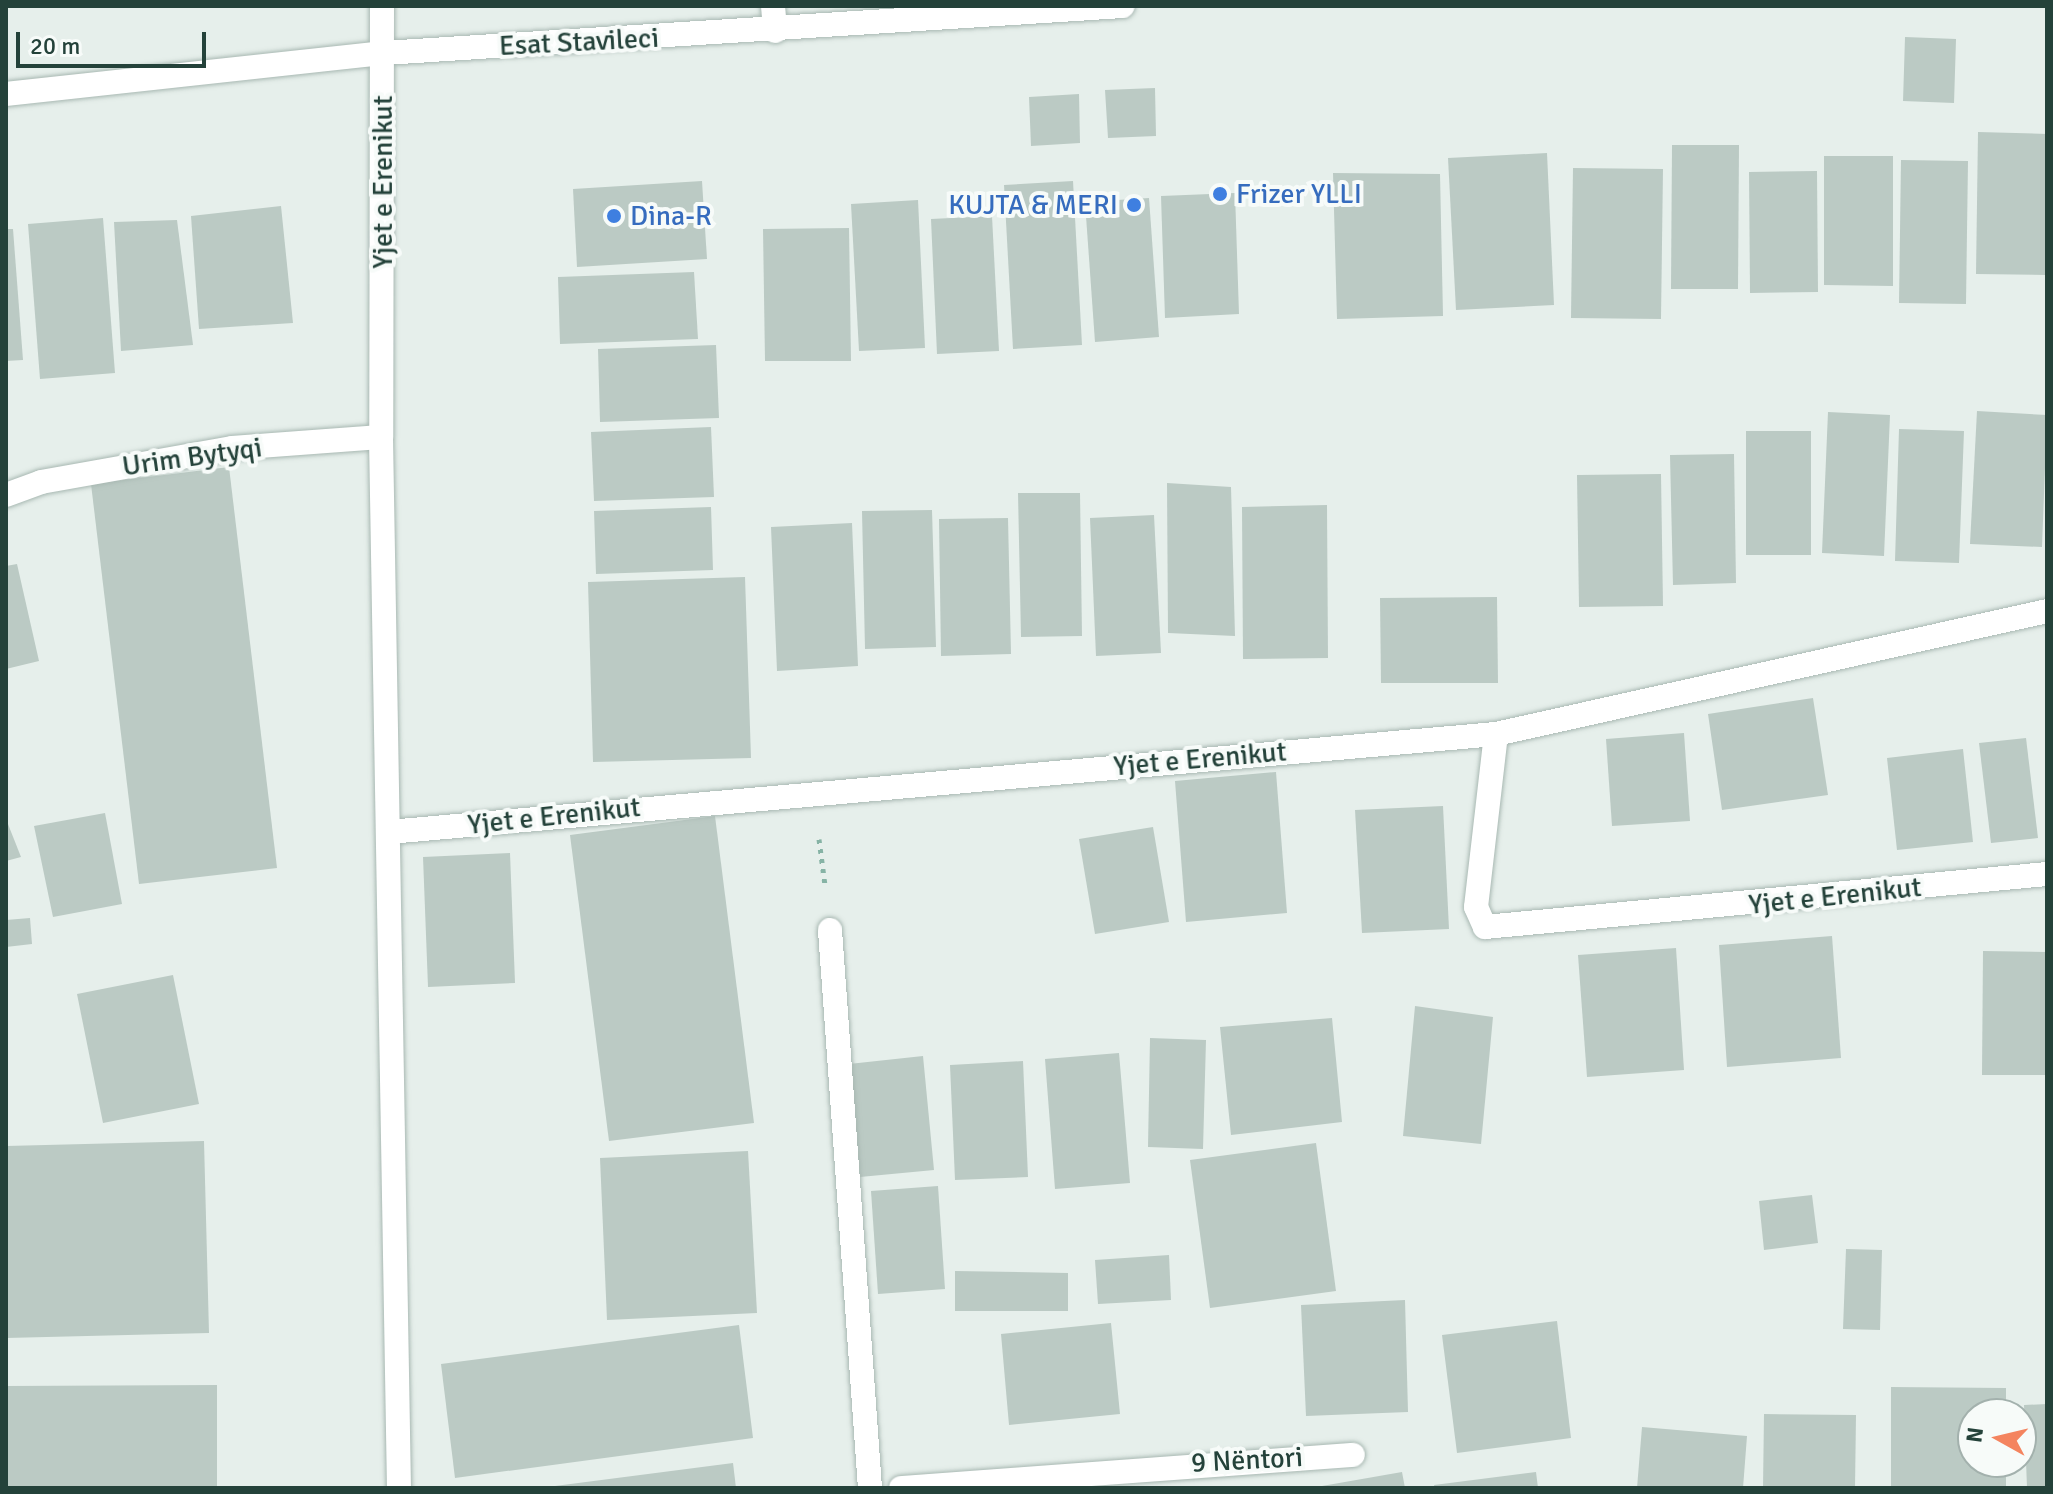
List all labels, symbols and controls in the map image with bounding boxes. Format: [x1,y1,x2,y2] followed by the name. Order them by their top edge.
[20,16,210,66] scale bar
[498,21,660,63] street label: Esat Stavileci
[30,31,80,61] text: 20 m
[366,95,400,269] street label: Yjet e Erenikut
[1236,177,1362,211] place label: Frizer YLLI
[1211,185,1229,203] marker: Frizer YLLI
[948,188,1118,222] place label: KUJTA & MERI
[1125,196,1143,214] marker: KUJTA & MERI
[630,199,712,233] place label: Dina-R
[605,207,623,225] marker: Dina-R
[120,431,264,483] street label: Urim Bytyqi
[1112,735,1288,783] street label: Yjet e Erenikut
[466,790,642,842] street label: Yjet e Erenikut
[1747,870,1923,922] street label: Yjet e Erenikut
[1957,1398,2037,1478] north arrow
[1960,1425,1989,1444] text: N
[1190,1440,1304,1480] street label: 9 Nëntori

